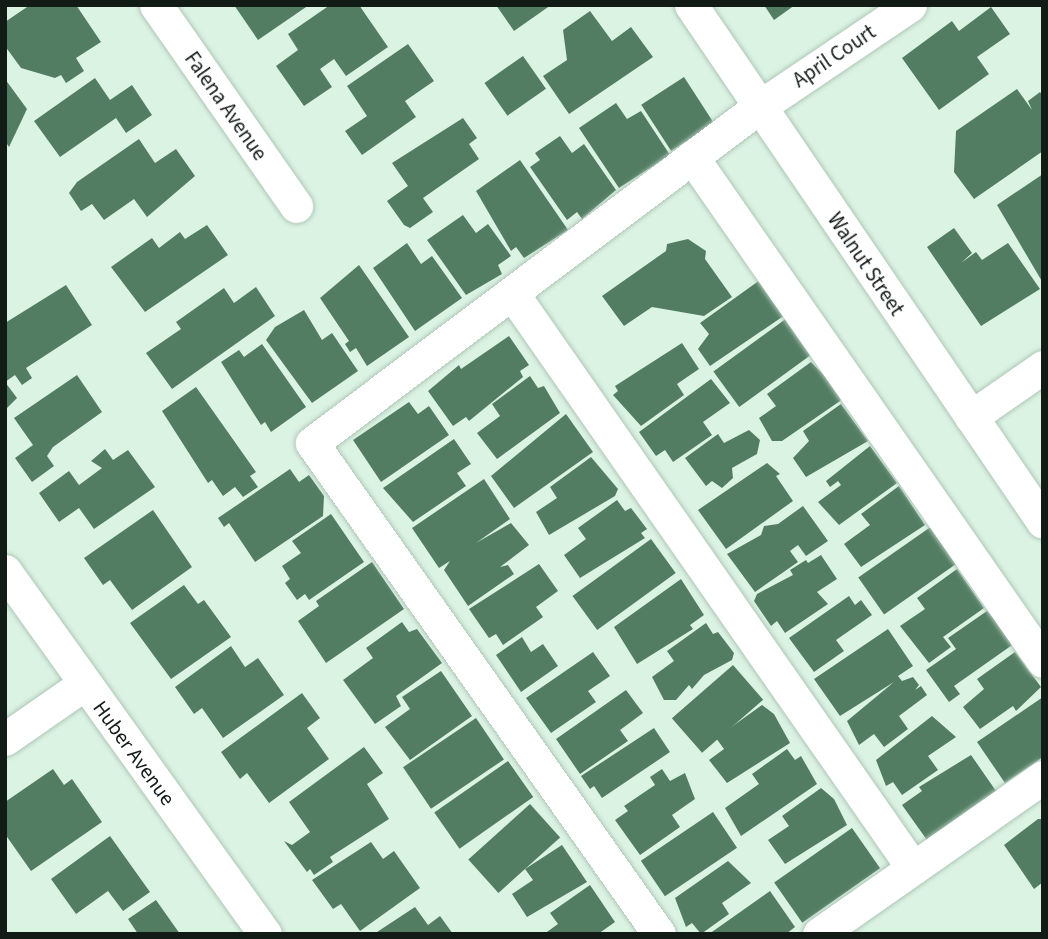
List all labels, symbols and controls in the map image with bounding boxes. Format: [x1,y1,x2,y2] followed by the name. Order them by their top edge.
[788,19,880,93] street label: April Court
[179,47,273,165] street label: Falena Avenue
[822,208,910,320] street label: Walnut Street
[88,696,180,810] street label: Huber Avenue

